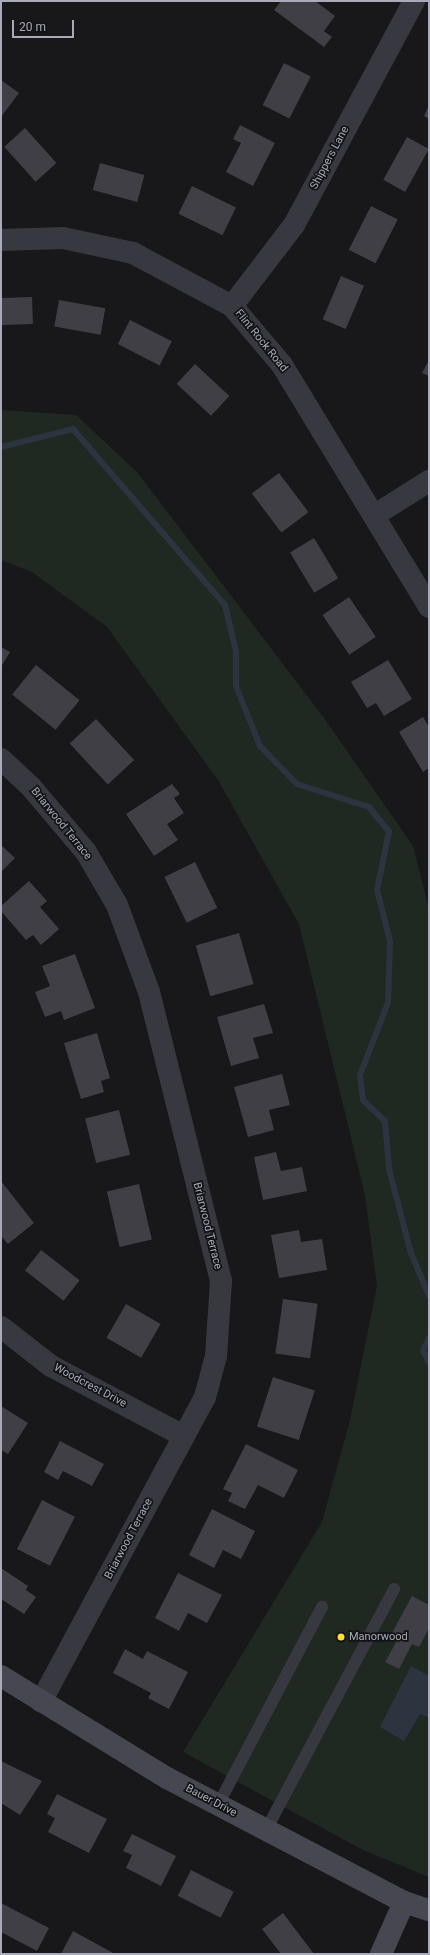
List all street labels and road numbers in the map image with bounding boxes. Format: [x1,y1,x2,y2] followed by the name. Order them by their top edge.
[308,124,352,192] street label: Shippers Lane
[232,307,290,375] street label: Flint Rock Road
[28,785,94,863] street label: Briarwood Terrace
[190,1181,224,1271] street label: Briarwood Terrace
[51,1361,129,1411] street label: Woodcrest Drive
[102,1496,156,1582] street label: Briarwood Terrace
[183,1782,239,1820] street label: Bauer Drive

